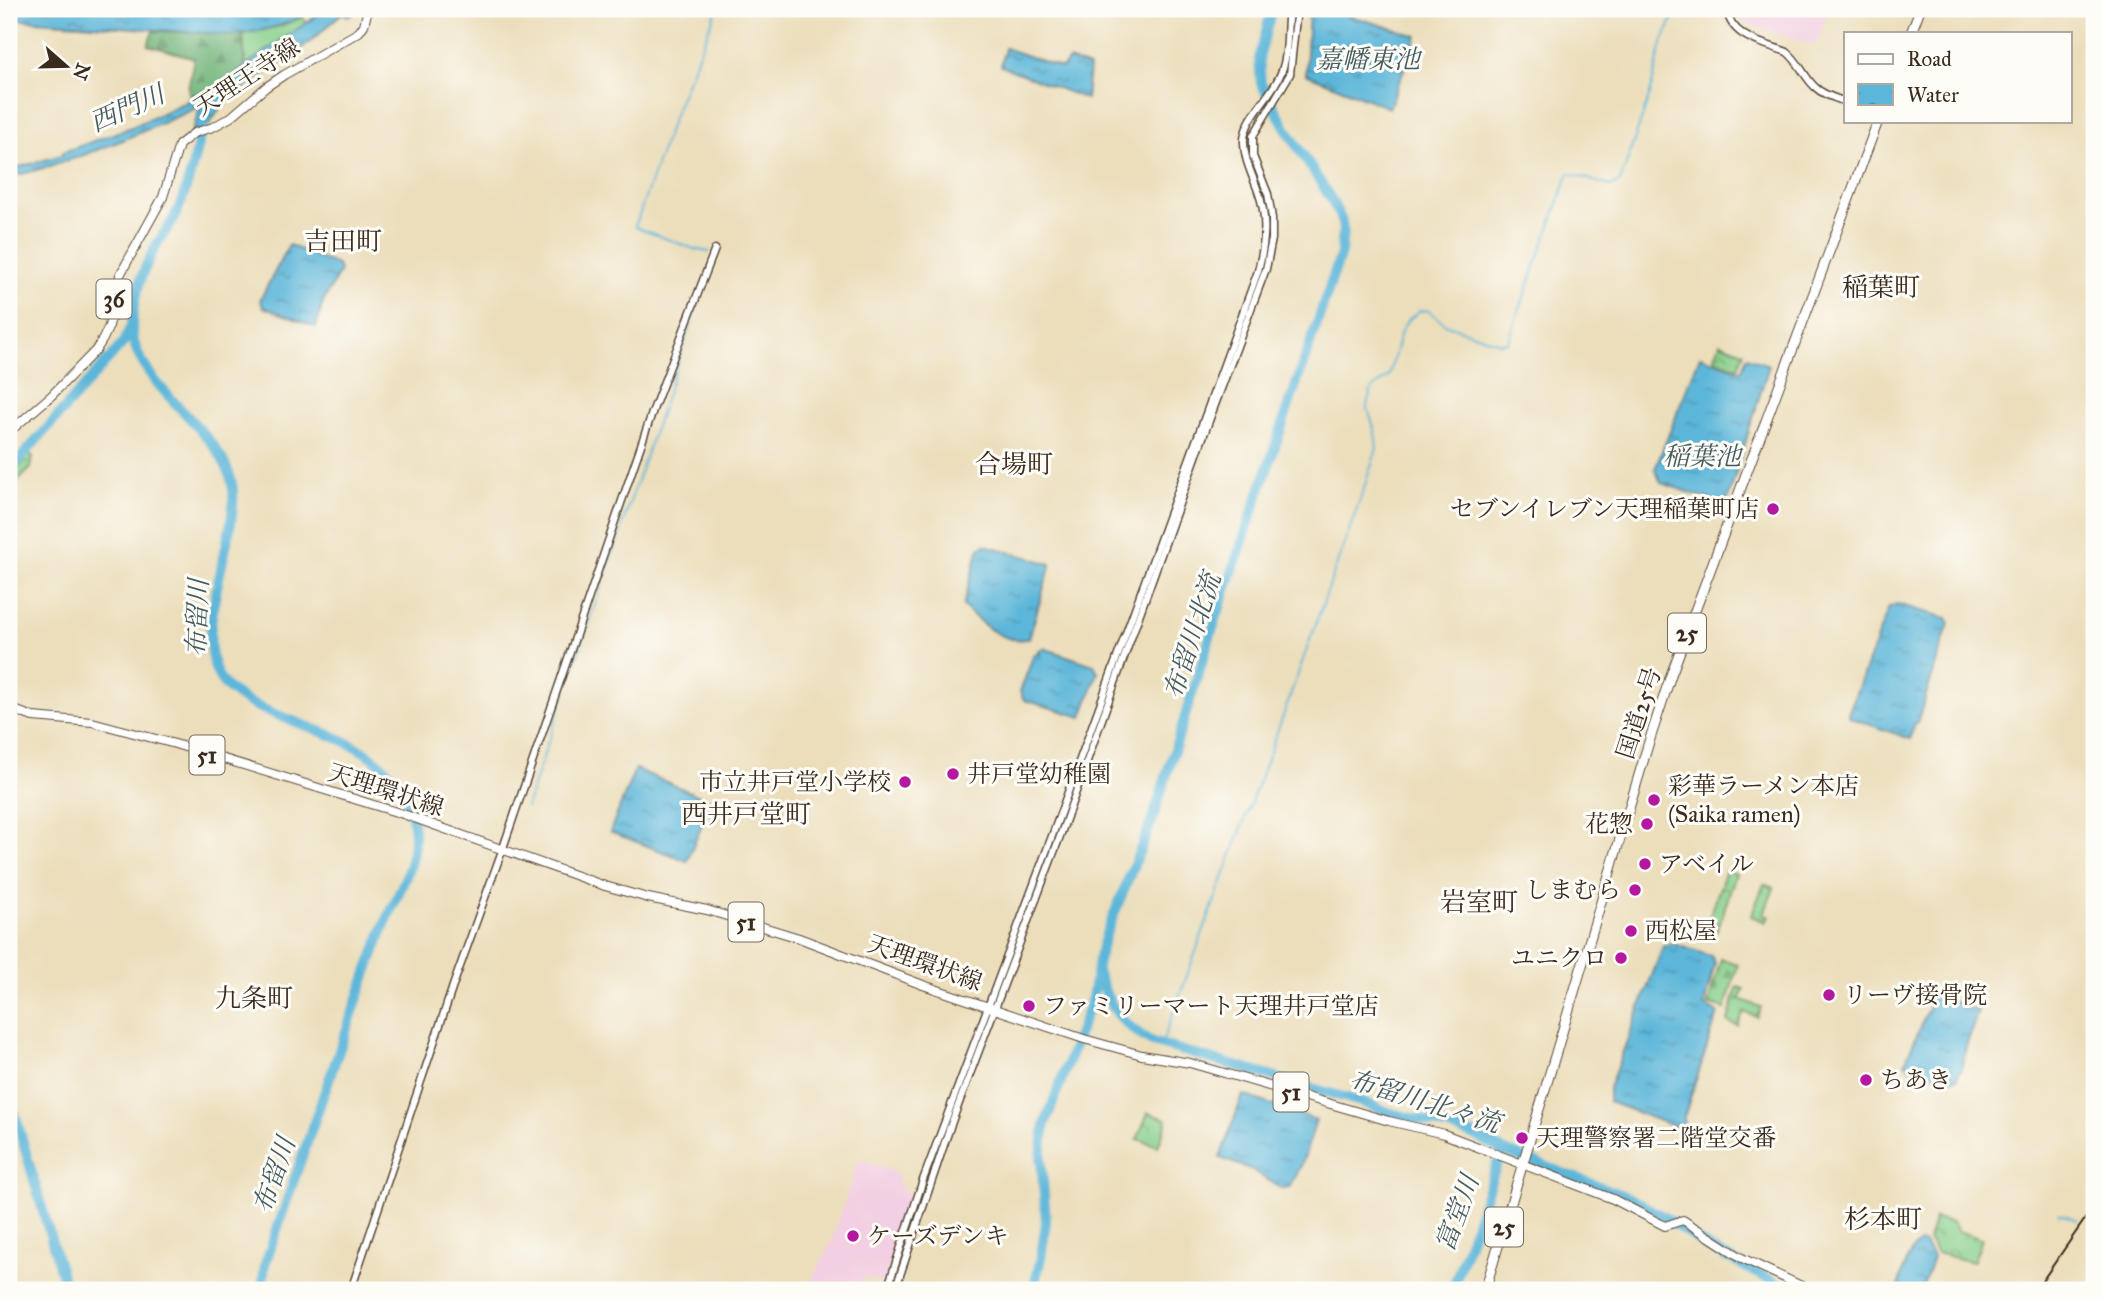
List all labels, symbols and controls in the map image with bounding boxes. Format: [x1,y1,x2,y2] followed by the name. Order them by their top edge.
[32,32,102,102] north arrow
[189,32,305,122] street label: 天理王寺線
[1844,32,2072,122] legend
[1316,43,1423,75] water label: 嘉幡東池
[1907,46,1952,72] text: Road
[68,60,95,83] text: N
[85,76,172,138] water label: 西門川
[1907,82,1959,108] text: Water
[304,225,382,257] district label: 吉田町
[1842,271,1920,303] district label: 稲葉町
[96,280,132,318] road number: 36
[1663,440,1744,472] water label: 稲葉池
[975,448,1053,480] district label: 合場町
[1450,494,1759,524] place label: セブンイレブン天理稲葉町店
[1765,501,1781,517] marker: セブンイレブン天理稲葉町店
[1157,565,1229,703] water label: 布留川北流
[180,575,214,658] water label: 布留川
[1668,614,1706,652] road number: 25
[1610,663,1668,763] street label: 国道25号
[190,736,224,775] road number: 51
[324,757,448,823] street label: 天理環状線
[967,759,1111,789] place label: 井戸堂幼稚園
[945,766,961,782] marker: 井戸堂幼稚園
[699,767,891,797] place label: 市立井戸堂小学校
[1668,771,1859,829] place label: 彩華ラーメン本店 (Saika ramen)
[897,774,913,790] marker: 市立井戸堂小学校
[1646,792,1662,808] marker: 彩華ラーメン本店 (Saika ramen)
[681,798,811,830] district label: 西井戸堂町
[1585,809,1633,839] place label: 花惣
[1639,816,1655,832] marker: 花惣
[1659,849,1754,879] place label: アベイル
[1637,856,1653,872] marker: アベイル
[1525,875,1621,905] place label: しまむら
[1627,882,1643,898] marker: しまむら
[1440,886,1518,918] district label: 岩室町
[728,903,764,942] road number: 51
[1645,916,1717,946] place label: 西松屋
[1623,923,1639,939] marker: 西松屋
[863,928,987,998] street label: 天理環状線
[1511,943,1607,973] place label: ユニクロ
[1613,950,1629,966] marker: ユニクロ
[1843,980,1987,1010] place label: リーヴ接骨院
[215,982,293,1014] district label: 九条町
[1821,987,1837,1003] marker: リーヴ接骨院
[1043,991,1379,1021] place label: ファミリーマート天理井戸堂店
[1021,998,1037,1014] marker: ファミリーマート天理井戸堂店
[1346,1063,1508,1140] water label: 布留川北々流
[1880,1065,1952,1095] place label: ちあき
[1274,1072,1308,1112] road number: 51
[1858,1072,1874,1088] marker: ちあき
[1536,1123,1776,1153] place label: 天理警察署二階堂交番
[246,1130,303,1217] water label: 布留川
[1514,1130,1530,1146] marker: 天理警察署二階堂交番
[1429,1168,1486,1255] water label: 富堂川
[1844,1203,1922,1235] district label: 杉本町
[1485,1208,1523,1246] road number: 25
[867,1221,1009,1251] place label: ケーズデンキ
[845,1228,861,1244] marker: ケーズデンキ

